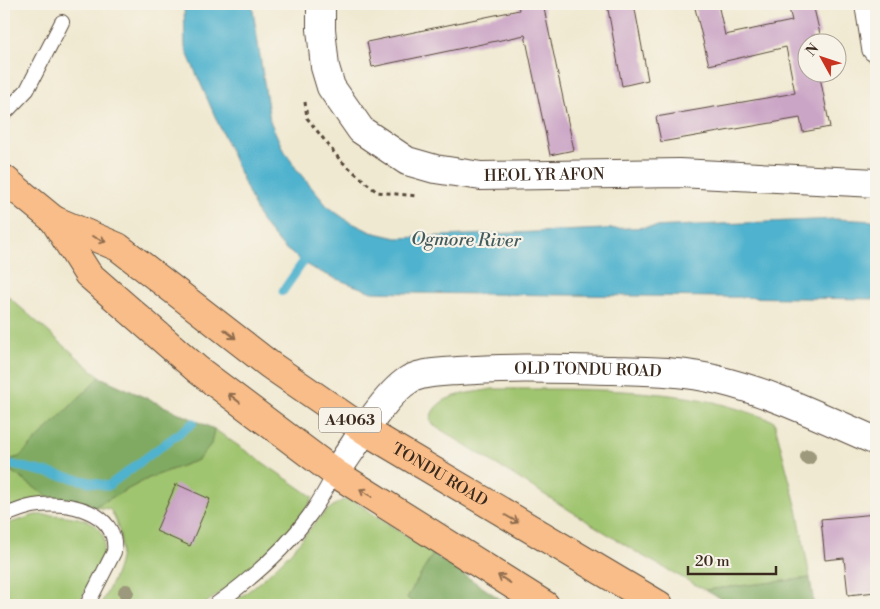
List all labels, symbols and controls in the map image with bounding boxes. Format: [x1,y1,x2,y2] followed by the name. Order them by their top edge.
[798,32,848,82] north arrow
[802,40,823,60] text: N
[484,164,605,186] street label: HEOL YR AFON
[411,228,521,252] water label: Ogmore River
[91,235,106,244] one-way arrow
[223,328,236,339] one-way arrow
[514,359,662,382] street label: OLD TONDU ROAD
[228,393,241,404] one-way arrow
[319,408,381,432] road number: A4063
[388,439,492,511] street label: TONDU ROAD
[360,488,374,498] one-way arrow
[504,514,518,524] one-way arrow
[688,544,775,576] scale bar
[695,552,730,571] text: 20 m
[497,574,511,585] one-way arrow

